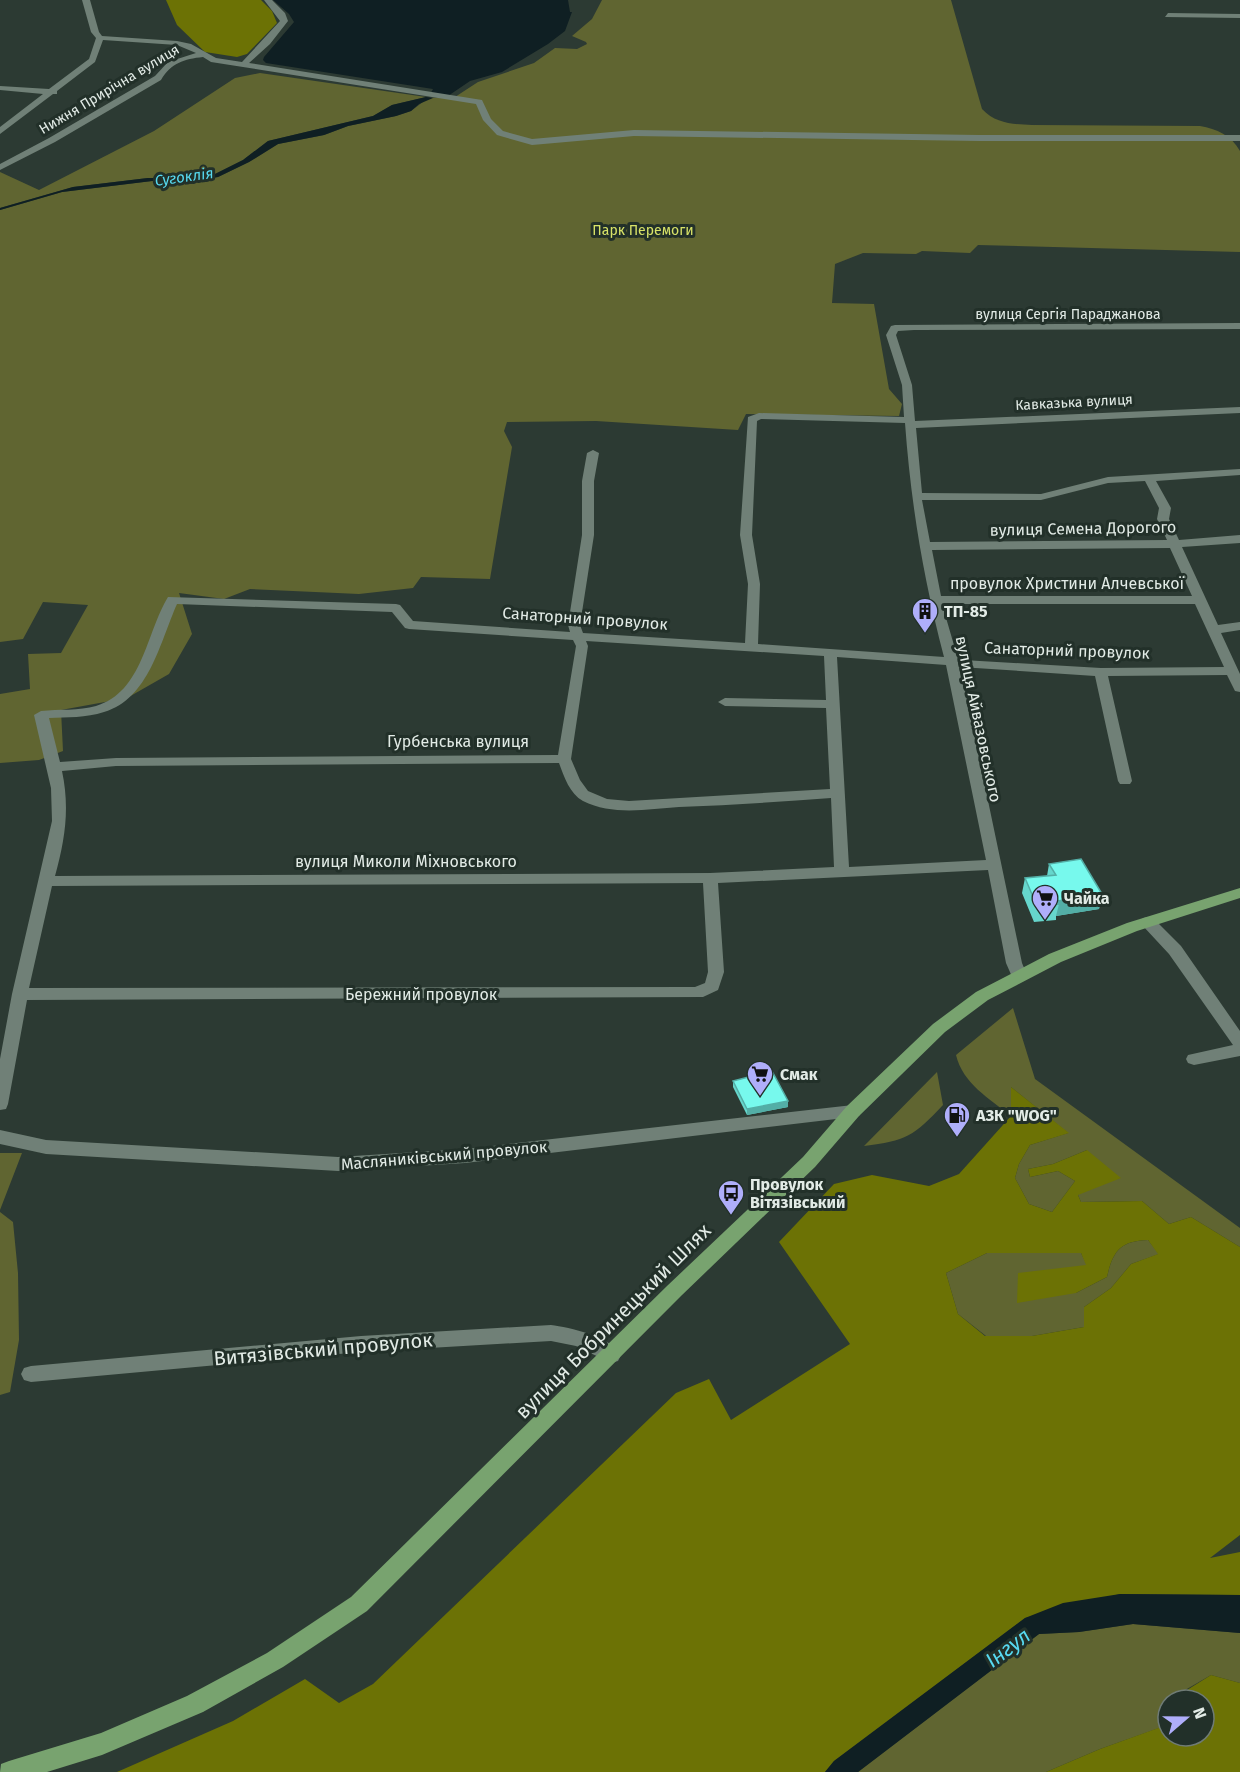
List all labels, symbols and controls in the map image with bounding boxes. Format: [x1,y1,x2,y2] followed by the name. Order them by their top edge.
[36,41,182,138] street label: Нижня Прирічна вулиця
[153,164,215,190] water label: Сугоклія
[592,222,694,239] park label: Парк Перемоги
[975,306,1161,323] street label: вулиця Сергія Параджанова
[1015,391,1133,414] street label: Кавказька вулиця
[990,517,1176,540] street label: вулиця Семена Дорогого
[950,574,1185,593] street label: провулок Христини Алчевської
[910,596,940,634] building icon: ТП-85
[944,602,988,621] place label: ТП-85
[502,603,669,634] street label: Санаторний провулок
[952,634,1005,804] street label: вулиця Айвазовського
[984,638,1151,663] street label: Санаторний провулок
[387,732,529,751] street label: Гурбенська вулиця
[295,852,517,871] street label: вулиця Миколи Міхновського
[1030,883,1060,921] supermarket icon: Чайка
[1064,889,1110,908] place label: Чайка
[345,985,498,1004] street label: Бережний провулок
[745,1059,775,1097] supermarket icon: Смак
[780,1065,818,1084] place label: Смак
[942,1100,972,1138] fuel station icon: АЗК "WOG"
[975,1106,1057,1125] place label: АЗК "WOG"
[340,1137,549,1174] street label: Масляниківський провулок
[750,1175,846,1212] place label: Провулок Вітязівський
[716,1178,746,1216] bus stop icon: Провулок Вітязівський
[510,1218,716,1424] street label: вулиця Бобринецький Шлях
[212,1327,434,1371] street label: Витязівський провулок
[980,1623,1036,1673] water label: Інгул
[1156,1688,1216,1748] north arrow
[1189,1705,1210,1721] text: N

